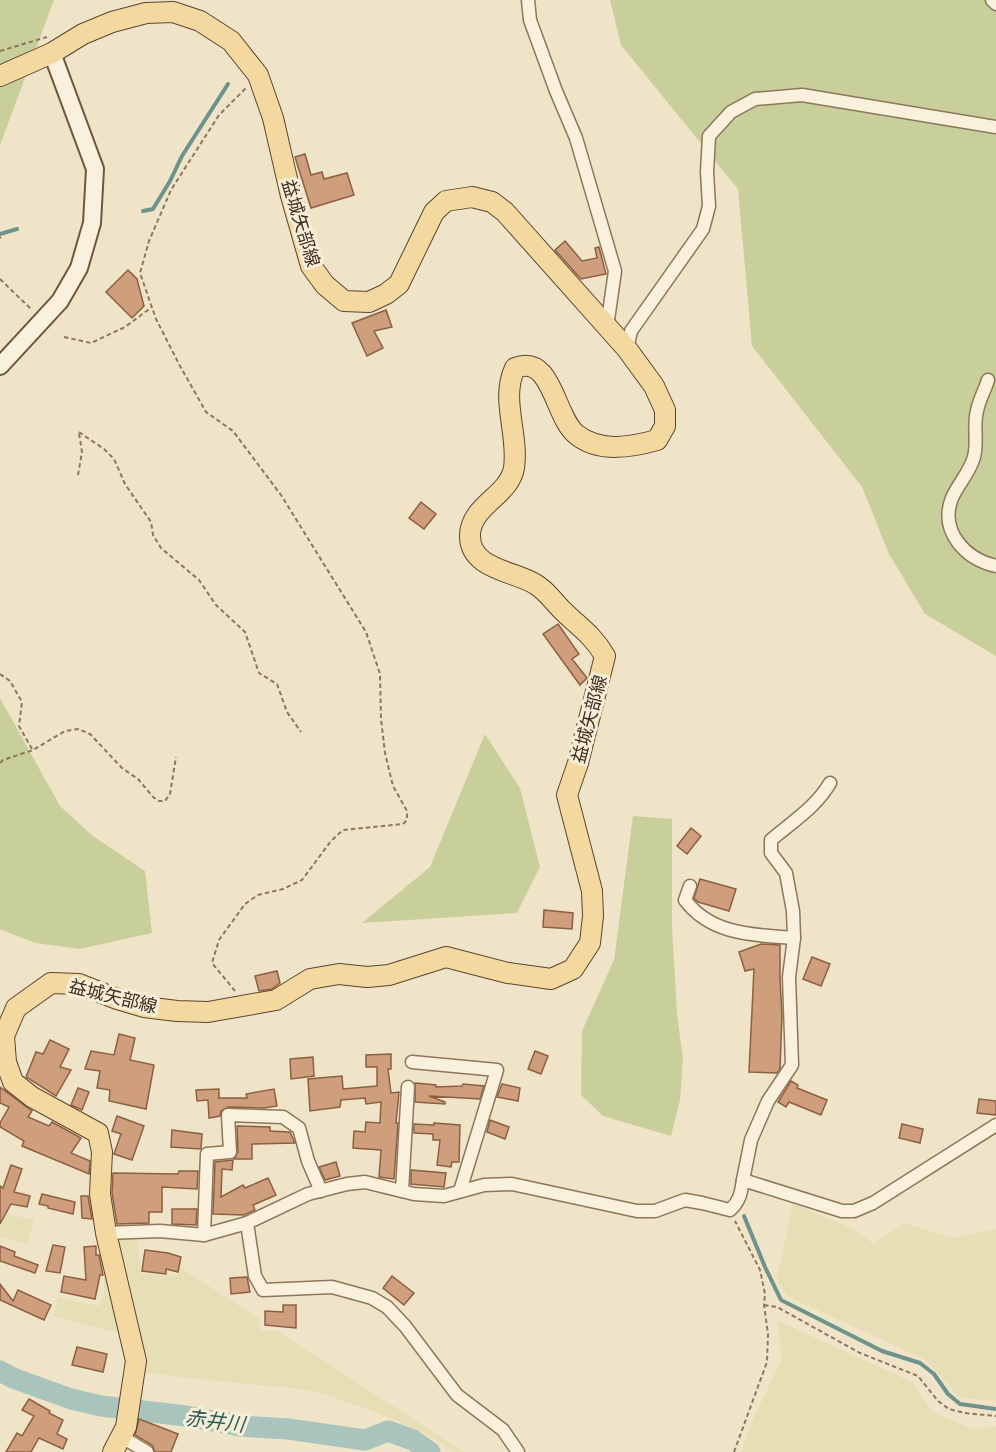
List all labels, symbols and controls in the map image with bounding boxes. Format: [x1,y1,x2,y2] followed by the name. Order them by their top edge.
[278,177,324,269] street label: 益城矢部線
[567,673,611,765] street label: 益城矢部線
[67,975,159,1017] street label: 益城矢部線
[184,1405,248,1437] water label: 赤井川

